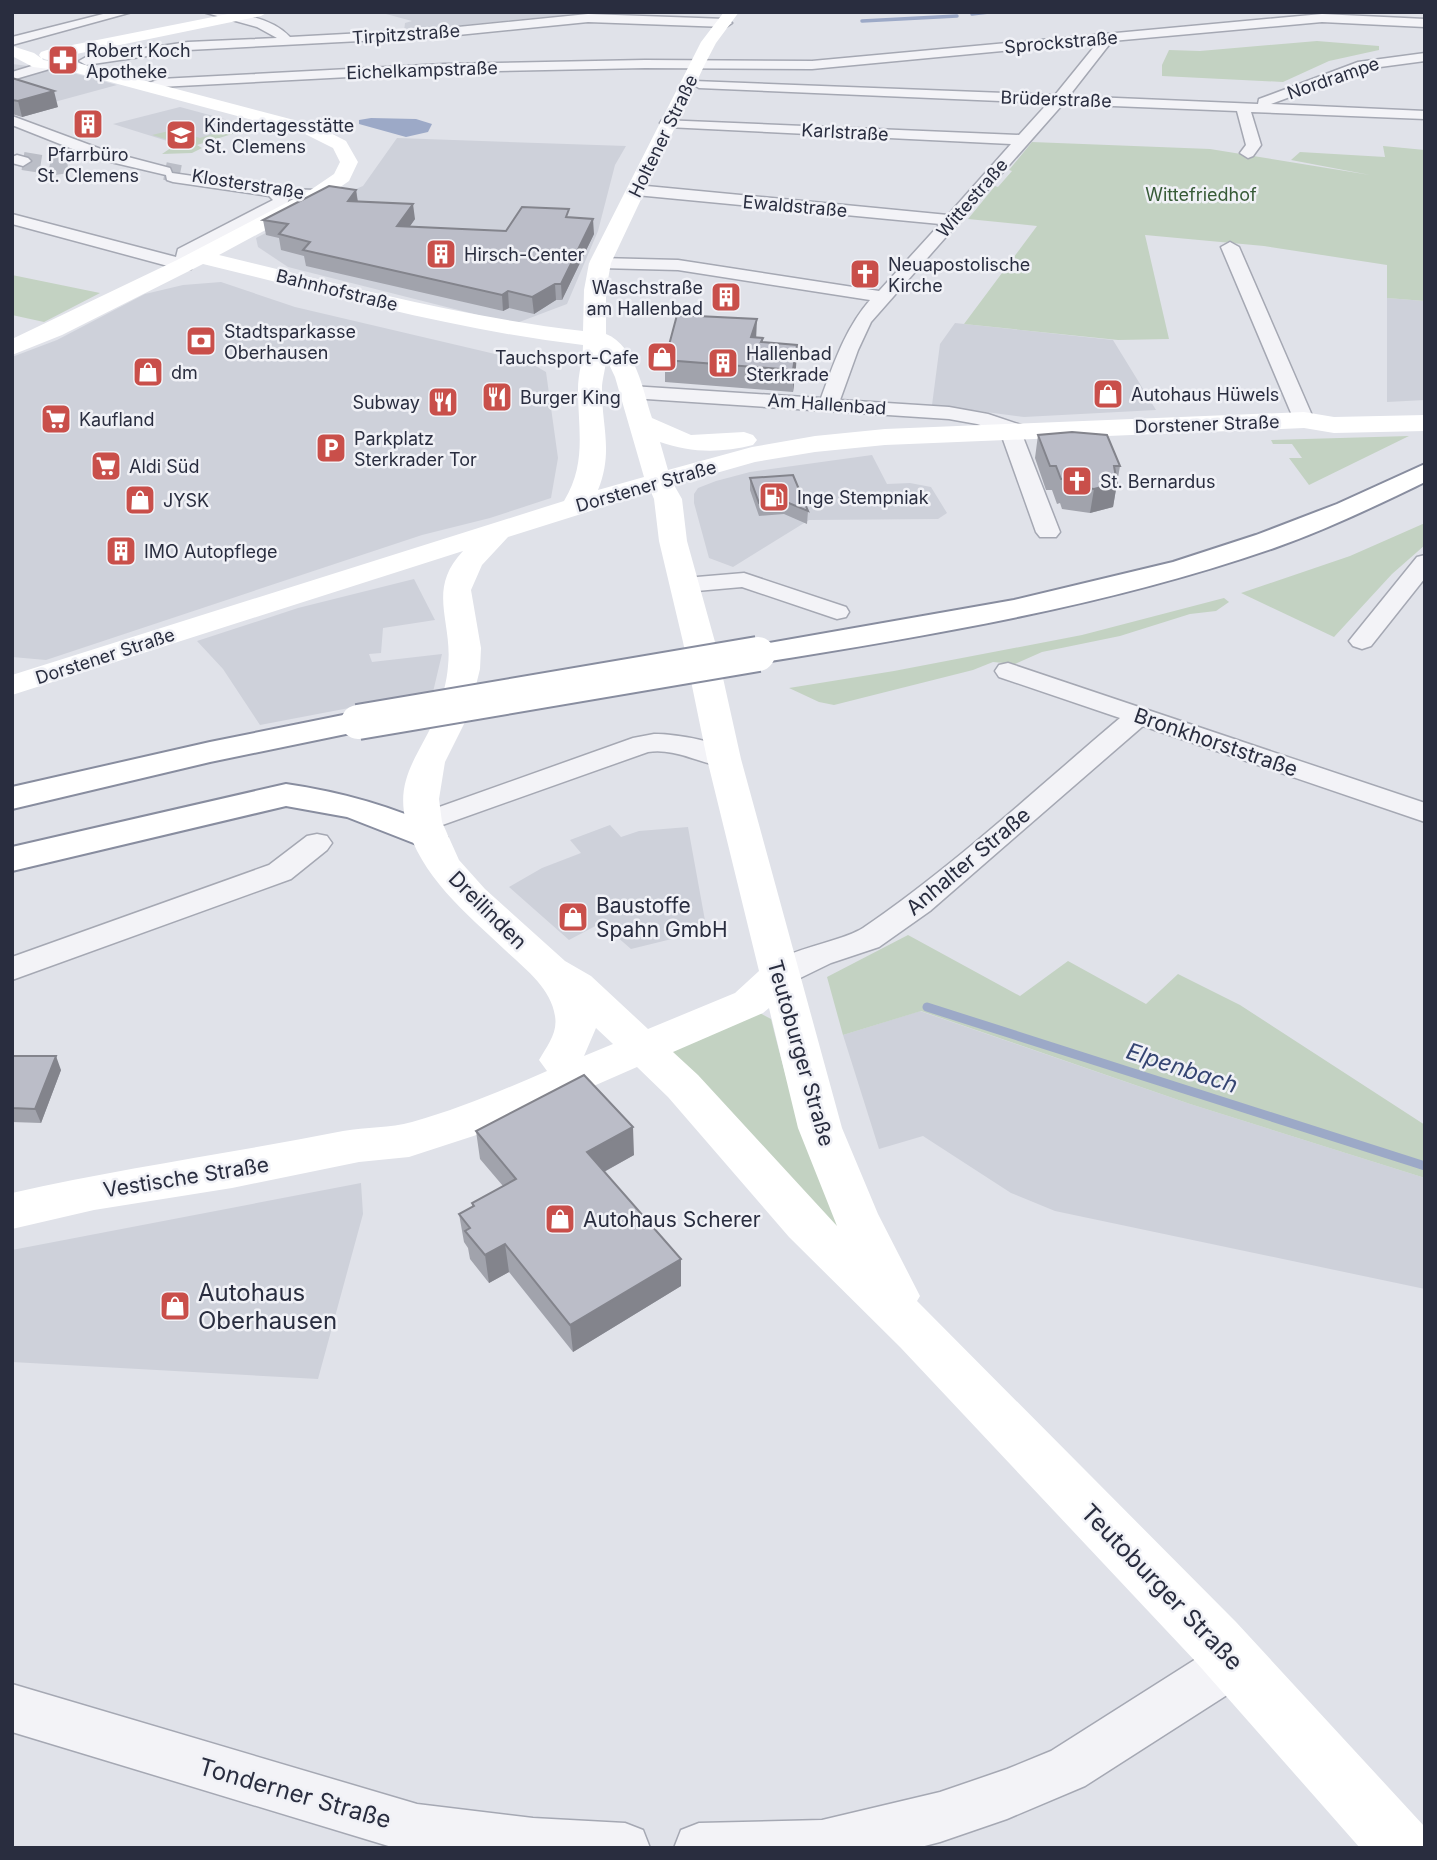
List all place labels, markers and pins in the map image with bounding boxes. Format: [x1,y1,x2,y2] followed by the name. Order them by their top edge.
[86,40,191,82] place label: Robert Koch Apotheke
[46,43,80,77] pharmacy icon: Robert Koch Apotheke
[71,107,105,141] building icon: Pfarrbüro St. Clemens
[204,115,354,157] place label: Kindertagesstätte St. Clemens
[164,118,198,152] school or university icon: Kindertagesstätte St. Clemens
[37,144,139,186] place label: Pfarrbüro St. Clemens
[424,237,458,271] building icon: Hirsch-Center
[464,244,585,265] place label: Hirsch-Center
[888,254,1030,296] place label: Neuapostolische Kirche
[848,257,882,291] church icon: Neuapostolische Kirche
[586,277,703,319] place label: Waschstraße am Hallenbad
[709,280,743,314] building icon: Waschstraße am Hallenbad
[224,321,356,363] place label: Stadtsparkasse Oberhausen
[184,324,218,358] bank icon: Stadtsparkasse Oberhausen
[645,340,679,374] shop icon: Tauchsport-Cafe
[746,343,832,385] place label: Hallenbad Sterkrade
[706,346,740,380] building icon: Hallenbad Sterkrade
[495,347,639,368] place label: Tauchsport-Cafe
[131,355,165,389] shop icon: dm
[171,362,198,383] place label: dm
[1091,377,1125,411] shop icon: Autohaus Hüwels
[480,380,514,414] restaurant icon: Burger King
[1131,384,1279,405] place label: Autohaus Hüwels
[426,385,460,419] restaurant icon: Subway
[520,387,621,408] place label: Burger King
[352,392,420,413] place label: Subway
[39,402,73,436] supermarket icon: Kaufland
[79,409,155,430] place label: Kaufland
[354,428,477,470] place label: Parkplatz Sterkrader Tor
[314,431,348,465] parking icon: Parkplatz Sterkrader Tor
[89,449,123,483] supermarket icon: Aldi Süd
[129,456,199,477] place label: Aldi Süd
[1060,464,1094,498] church icon: St. Bernardus
[1100,471,1215,492] place label: St. Bernardus
[757,480,791,514] fuel station icon: Inge Stempniak
[123,483,157,517] shop icon: JYSK
[797,487,929,508] place label: Inge Stempniak
[163,490,209,511] place label: JYSK
[104,534,138,568] building icon: IMO Autopflege
[144,541,278,562] place label: IMO Autopflege
[596,893,728,942] place label: Baustoffe Spahn GmbH
[556,900,590,934] shop icon: Baustoffe Spahn GmbH
[543,1202,577,1236] shop icon: Autohaus Scherer
[583,1207,761,1232] place label: Autohaus Scherer
[198,1278,337,1335] place label: Autohaus Oberhausen
[158,1289,192,1323] shop icon: Autohaus Oberhausen

